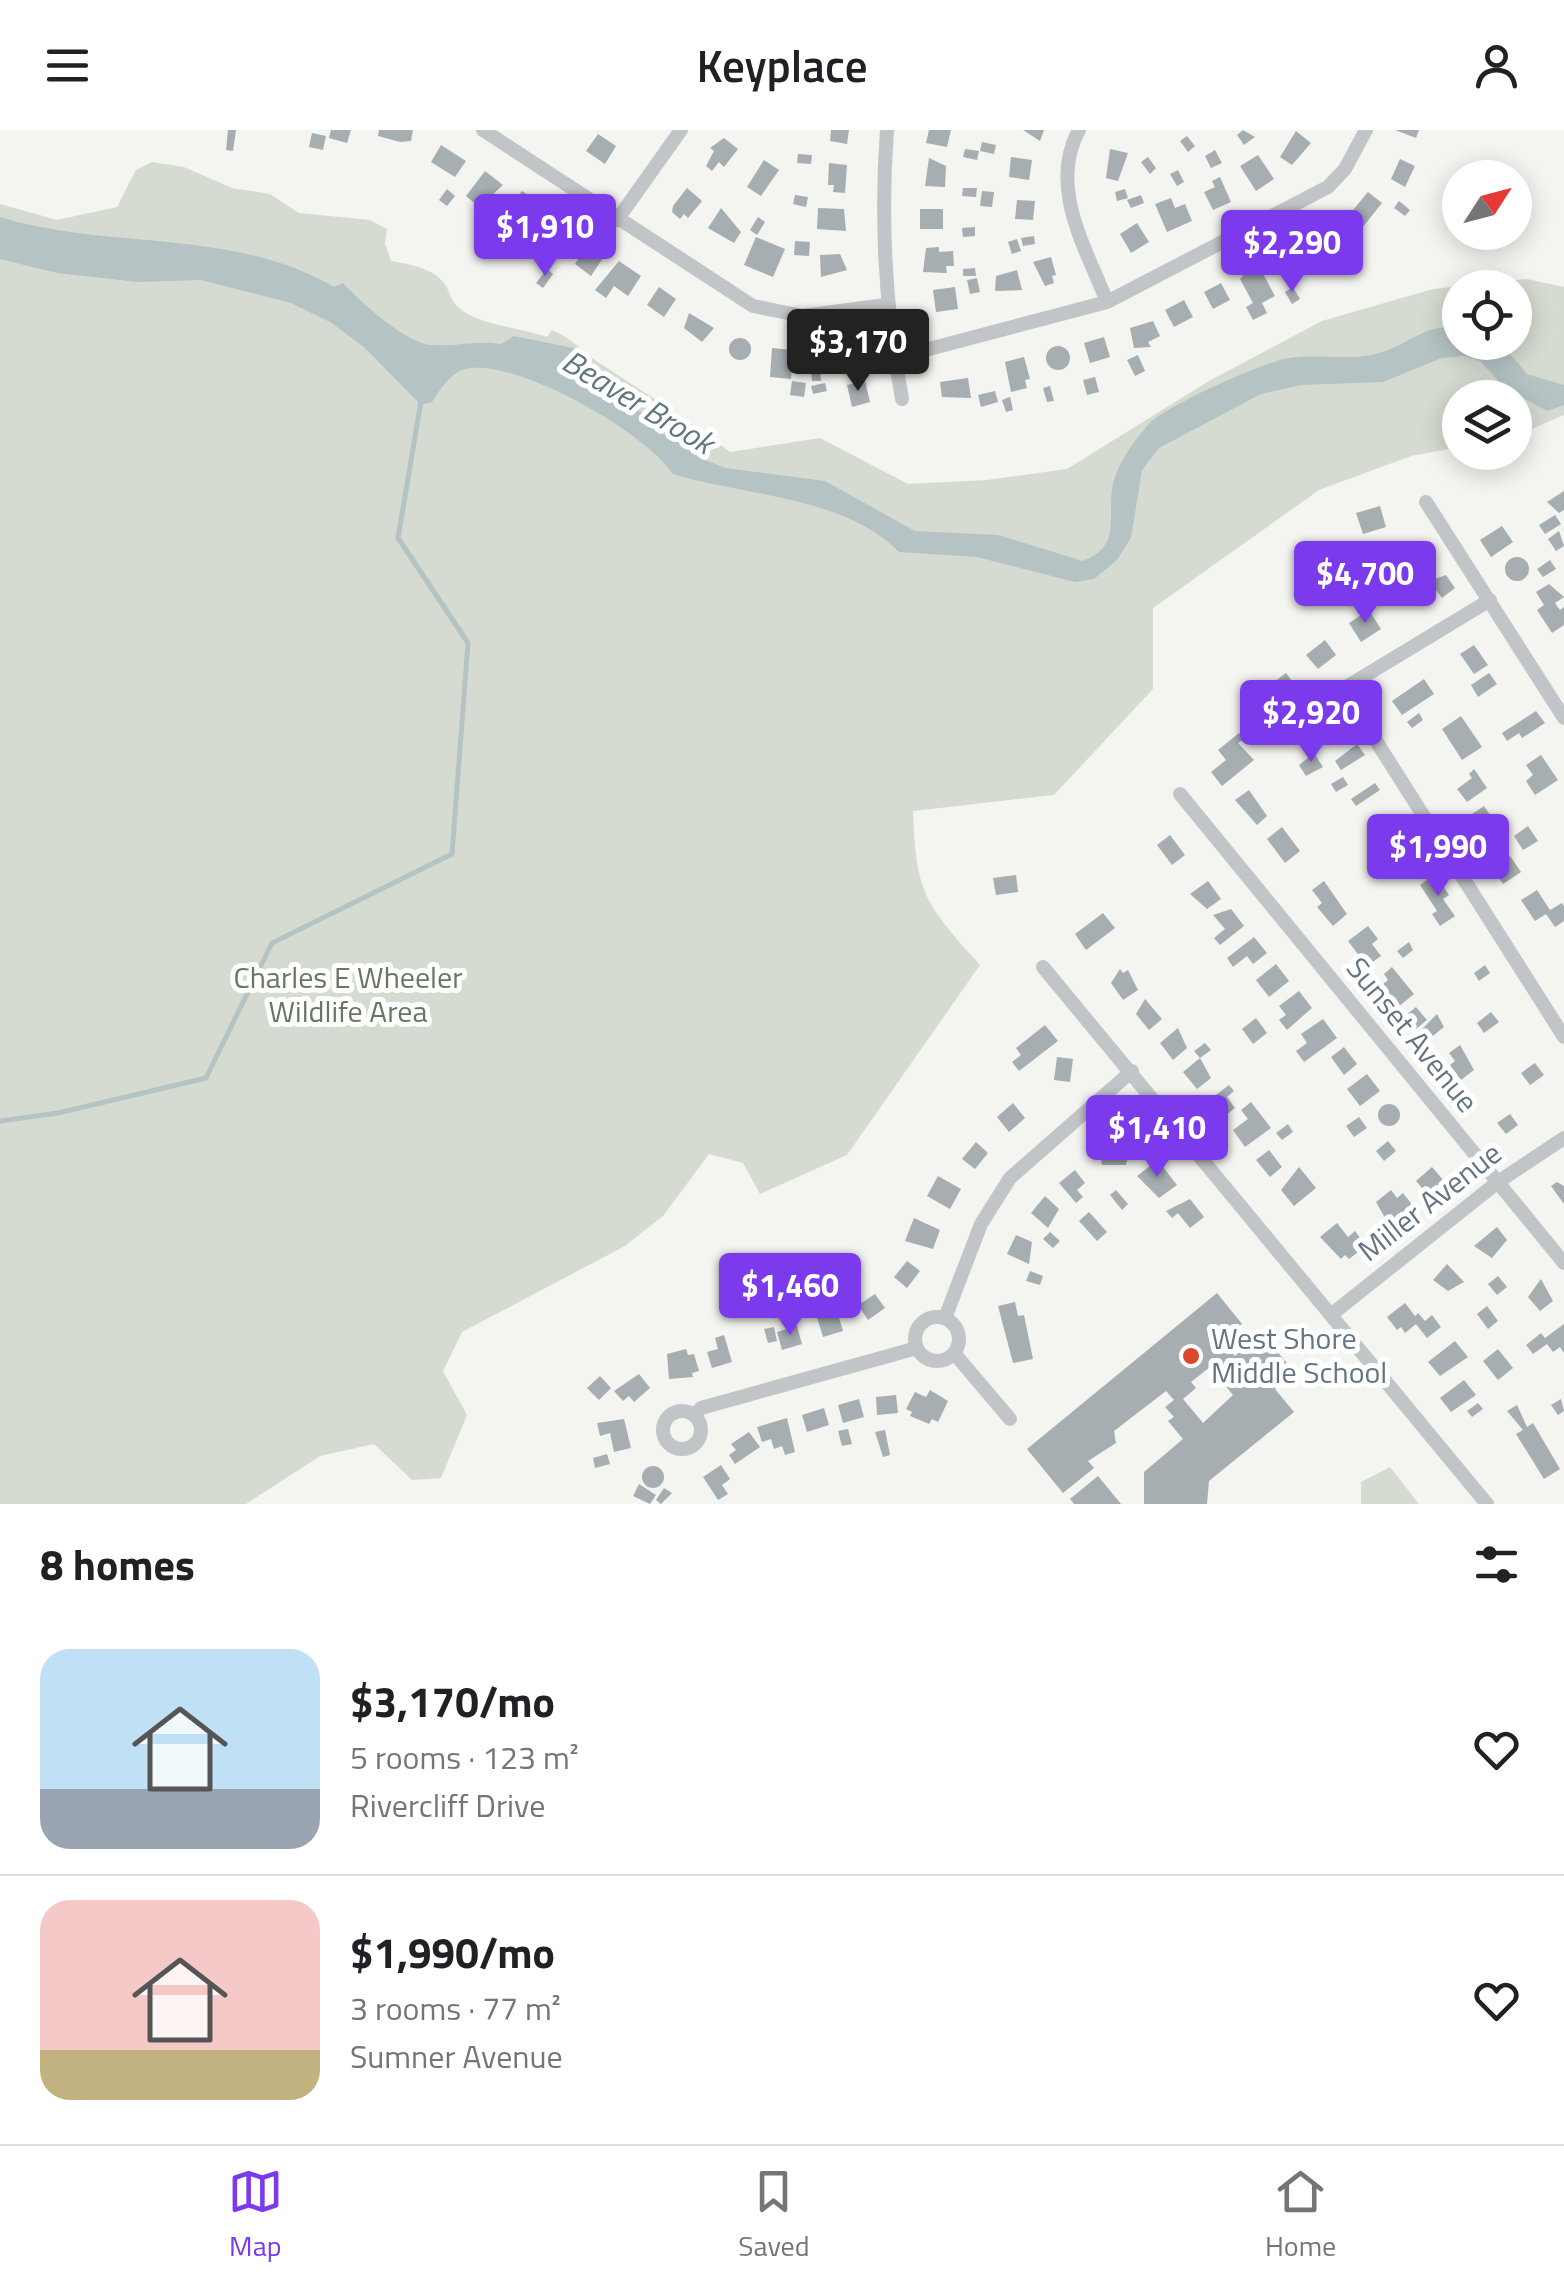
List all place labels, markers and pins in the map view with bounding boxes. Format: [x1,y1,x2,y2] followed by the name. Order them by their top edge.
[464,194,626,279] pin: $1,910
[1211,210,1373,295] pin: $2,290
[777,309,939,394] pin: $3,170
[1284,541,1446,626] pin: $4,700
[1230,680,1392,765] pin: $2,920
[1357,814,1519,899] pin: $1,990
[1076,1095,1238,1180] pin: $1,410
[709,1253,871,1338] pin: $1,460
[1211,1315,1387,1395] place label: West Shore Middle School
[1180,1345,1202,1367] marker: West Shore Middle School

